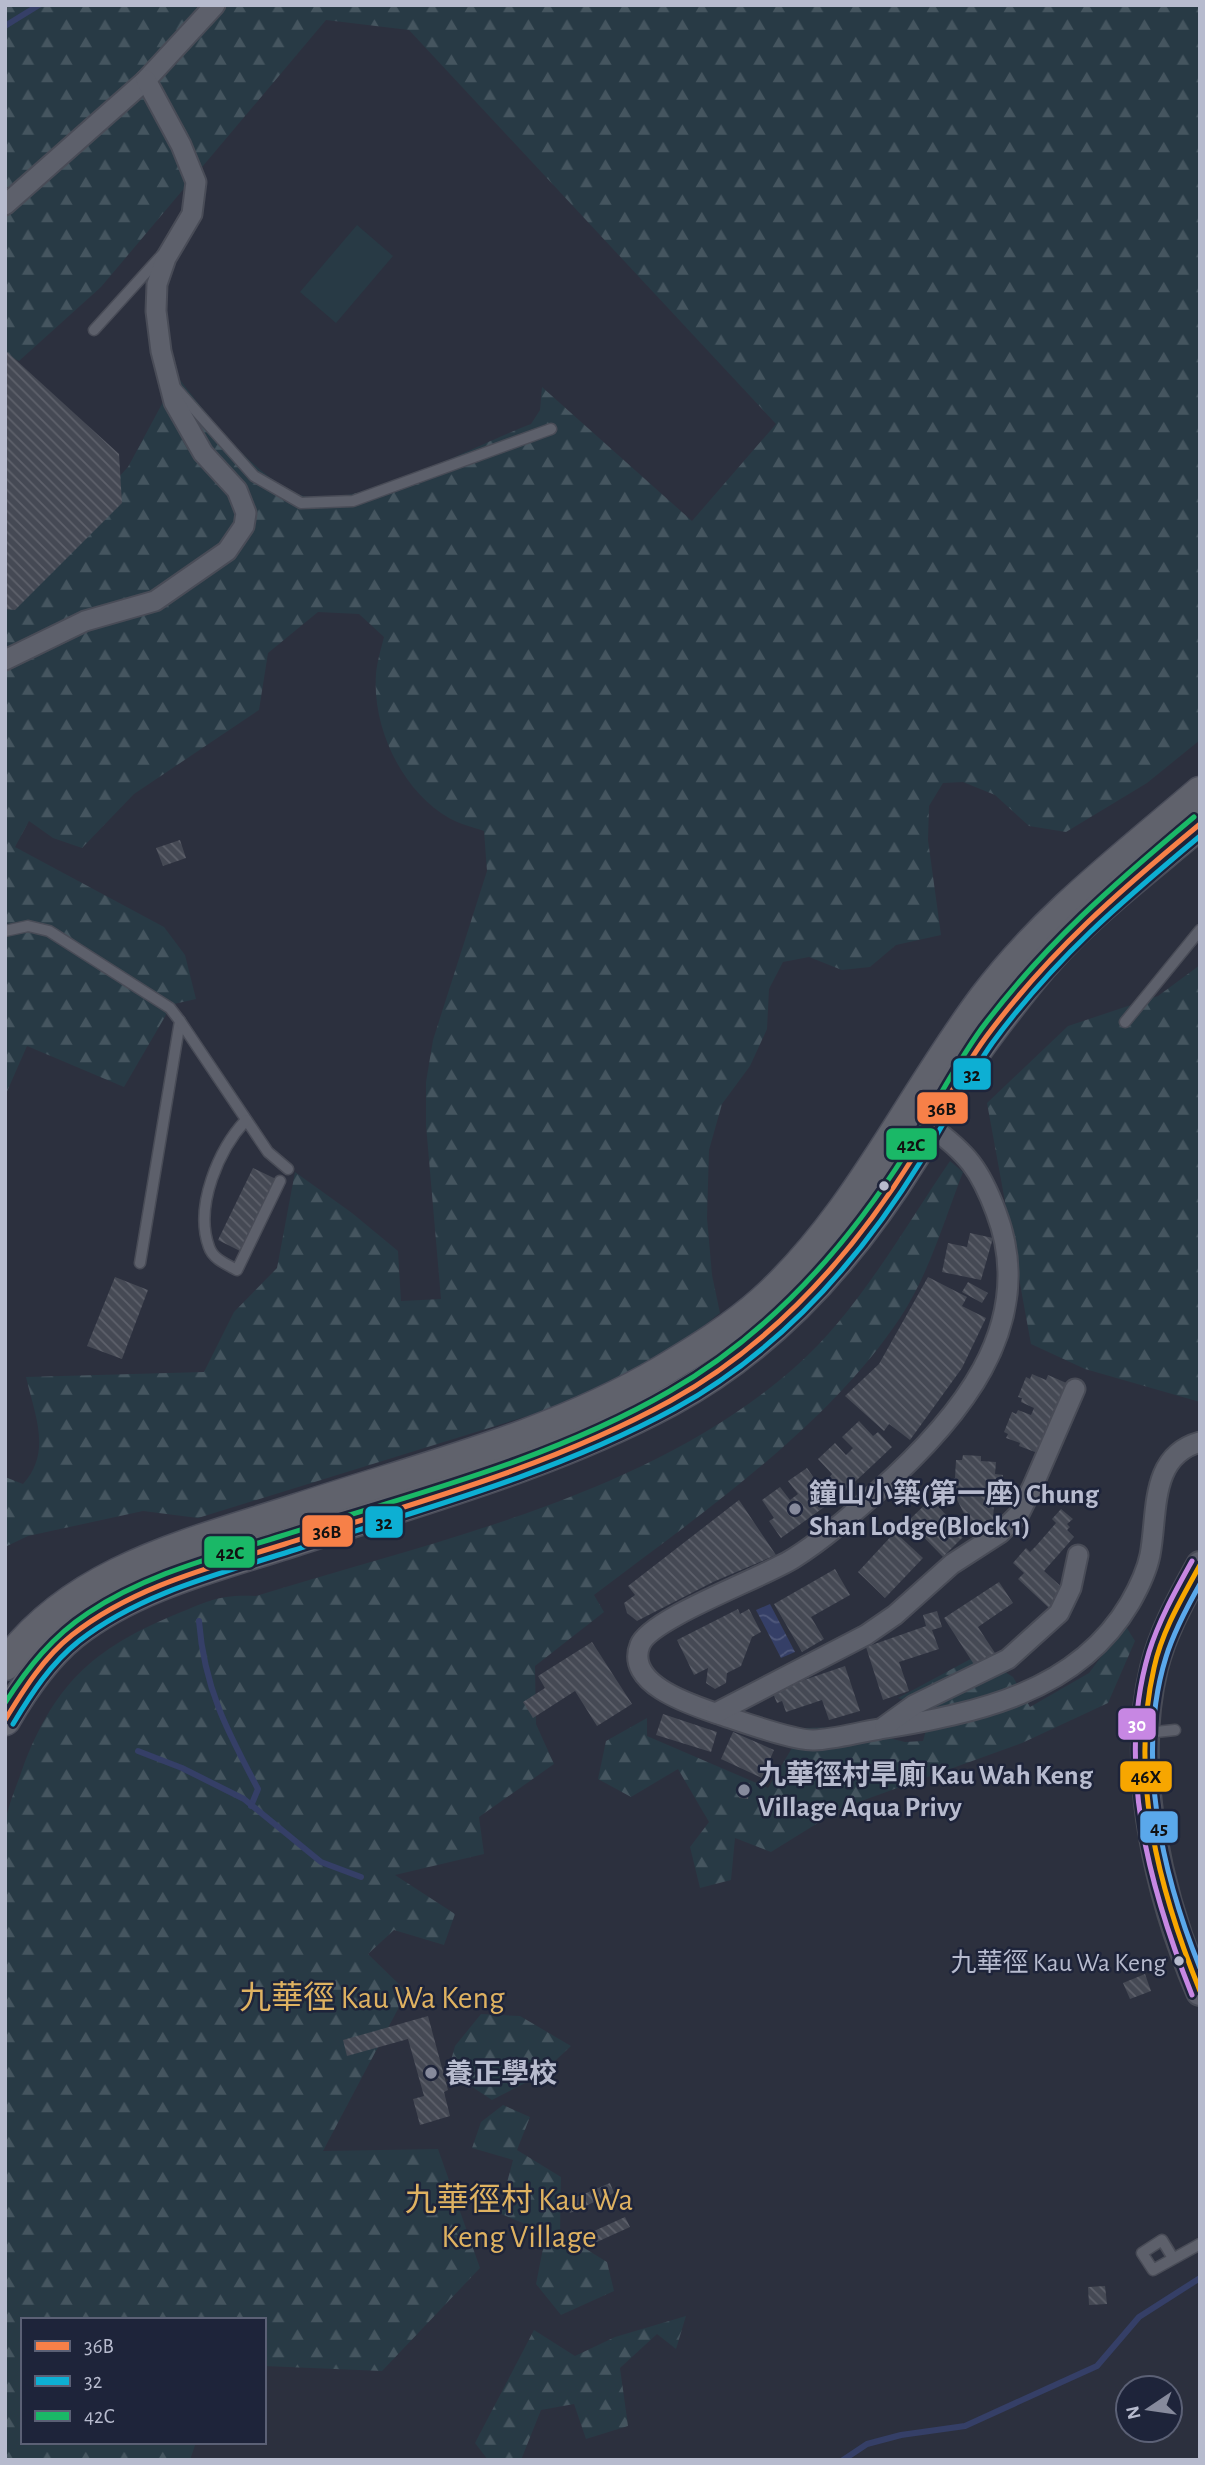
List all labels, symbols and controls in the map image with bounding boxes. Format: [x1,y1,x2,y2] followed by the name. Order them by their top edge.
[952,1057,992,1091] line badge: 32
[963,1066,981,1085] text: 32
[916,1091,969,1125] line badge: 36B
[928,1100,956,1119] text: 36B
[885,1127,938,1161] line badge: 42C
[897,1136,925,1155] text: 42C
[877,1179,891,1193] unlabelled marker
[809,1478,1100,1541] place label: 鐘山小築(第一座) Chung Shan Lodge(Block 1)
[787,1501,803,1517] marker: 鐘山小築(第一座) Chung Shan Lodge(Block 1)
[364,1505,404,1539] line badge: 32
[301,1514,354,1548] line badge: 36B
[375,1514,393,1533] text: 32
[313,1523,341,1542] text: 36B
[203,1535,256,1569] line badge: 42C
[216,1544,244,1563] text: 42C
[1117,1707,1157,1741] line badge: 30
[1128,1716,1146,1735] text: 30
[758,1759,1094,1822] place label: 九華徑村旱廁 Kau Wah Keng Village Aqua Privy
[1119,1760,1173,1793] line badge: 46X
[1131,1768,1161,1787] text: 46X
[736,1782,752,1798] marker: 九華徑村旱廁 Kau Wah Keng Village Aqua Privy
[1139,1810,1179,1844] line badge: 45
[1150,1819,1168,1838] text: 45
[950,1948,1166,1976] place label: 九華徑 Kau Wa Keng
[1172,1954,1186,1968] marker: 九華徑 Kau Wa Keng
[239,1980,505,2014] district label: 九華徑 Kau Wa Keng
[445,2058,557,2089] place label: 養正學校
[423,2065,439,2081] marker: 養正學校
[405,2182,633,2253] district label: 九華徑村 Kau Wa Keng Village
[21,2318,266,2444] legend
[84,2336,114,2357] text: 36B
[84,2371,102,2392] text: 32
[1114,2374,1184,2444] north arrow
[1123,2404,1145,2421] text: N
[84,2406,115,2427] text: 42C

